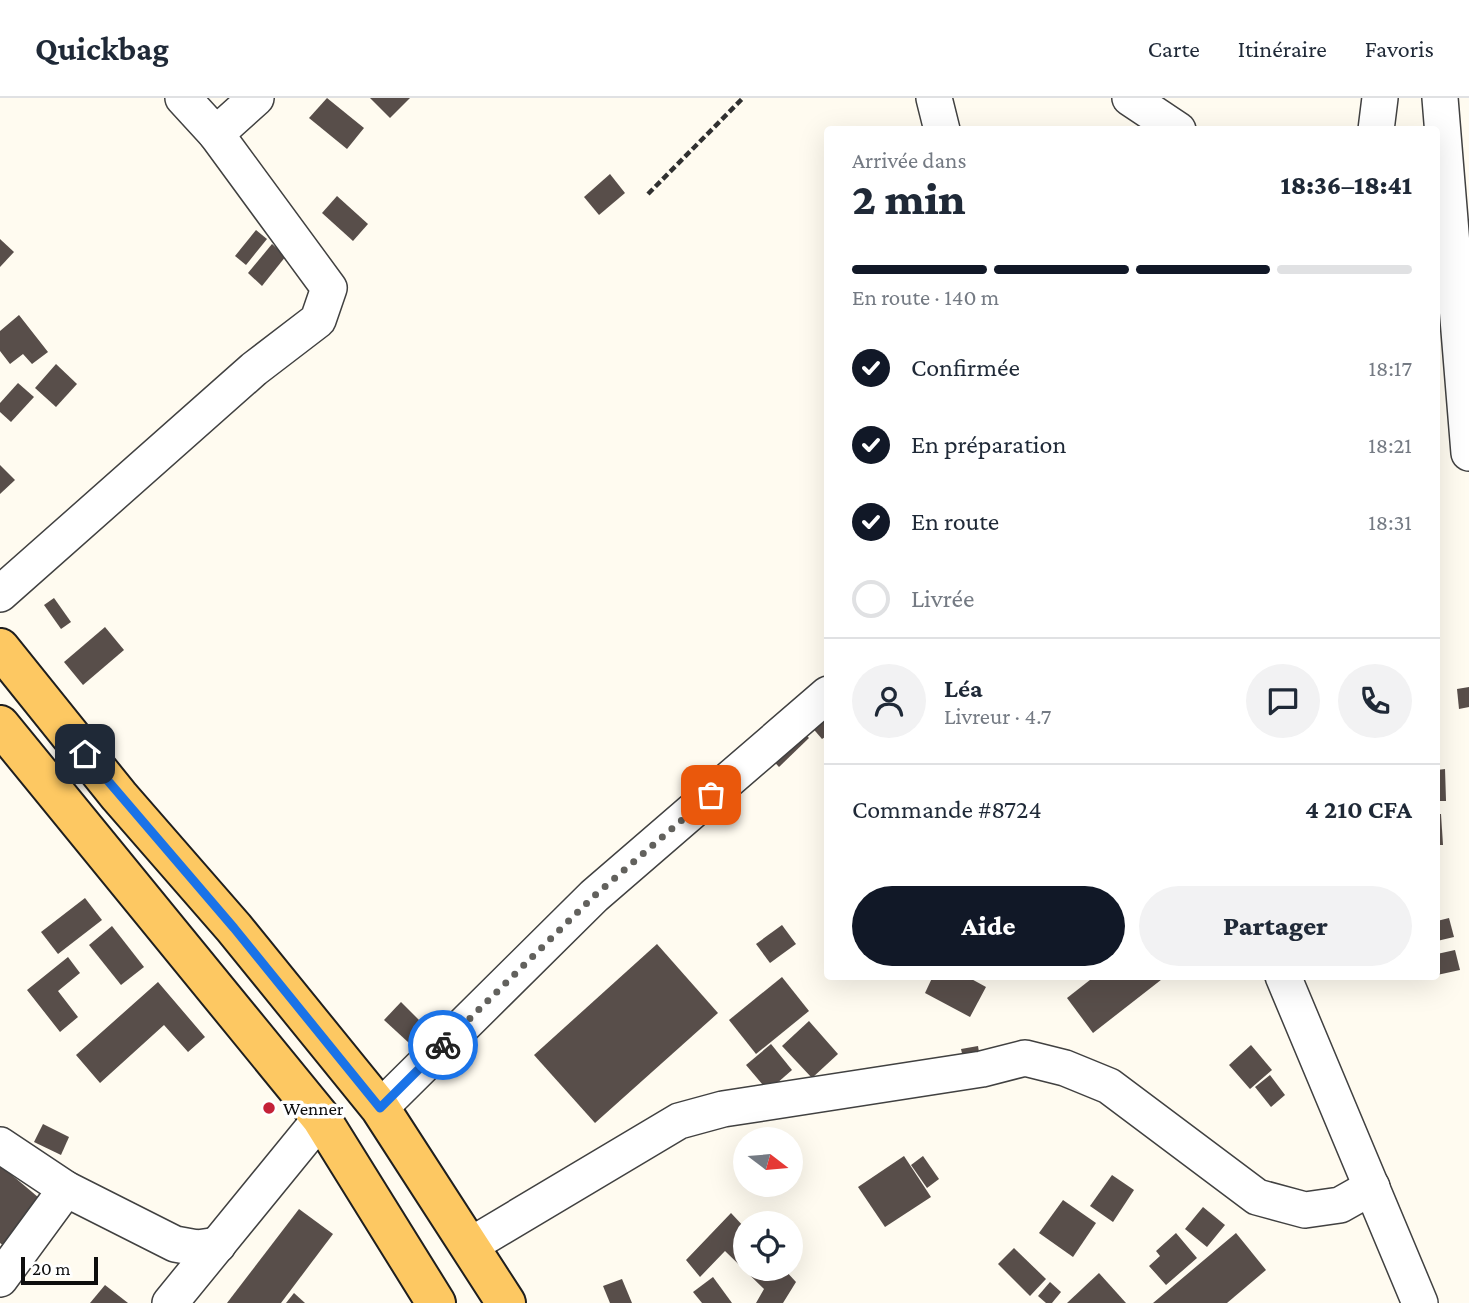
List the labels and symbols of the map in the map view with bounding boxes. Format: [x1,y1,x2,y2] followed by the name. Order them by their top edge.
[55,724,115,784] pin
[681,765,741,825] pin
[408,1010,478,1080] courier
[283,1098,344,1119] place label: Wenner
[261,1100,277,1116] marker: Wenner
[733,1127,803,1197] north arrow
[21,1254,98,1286] scale bar

